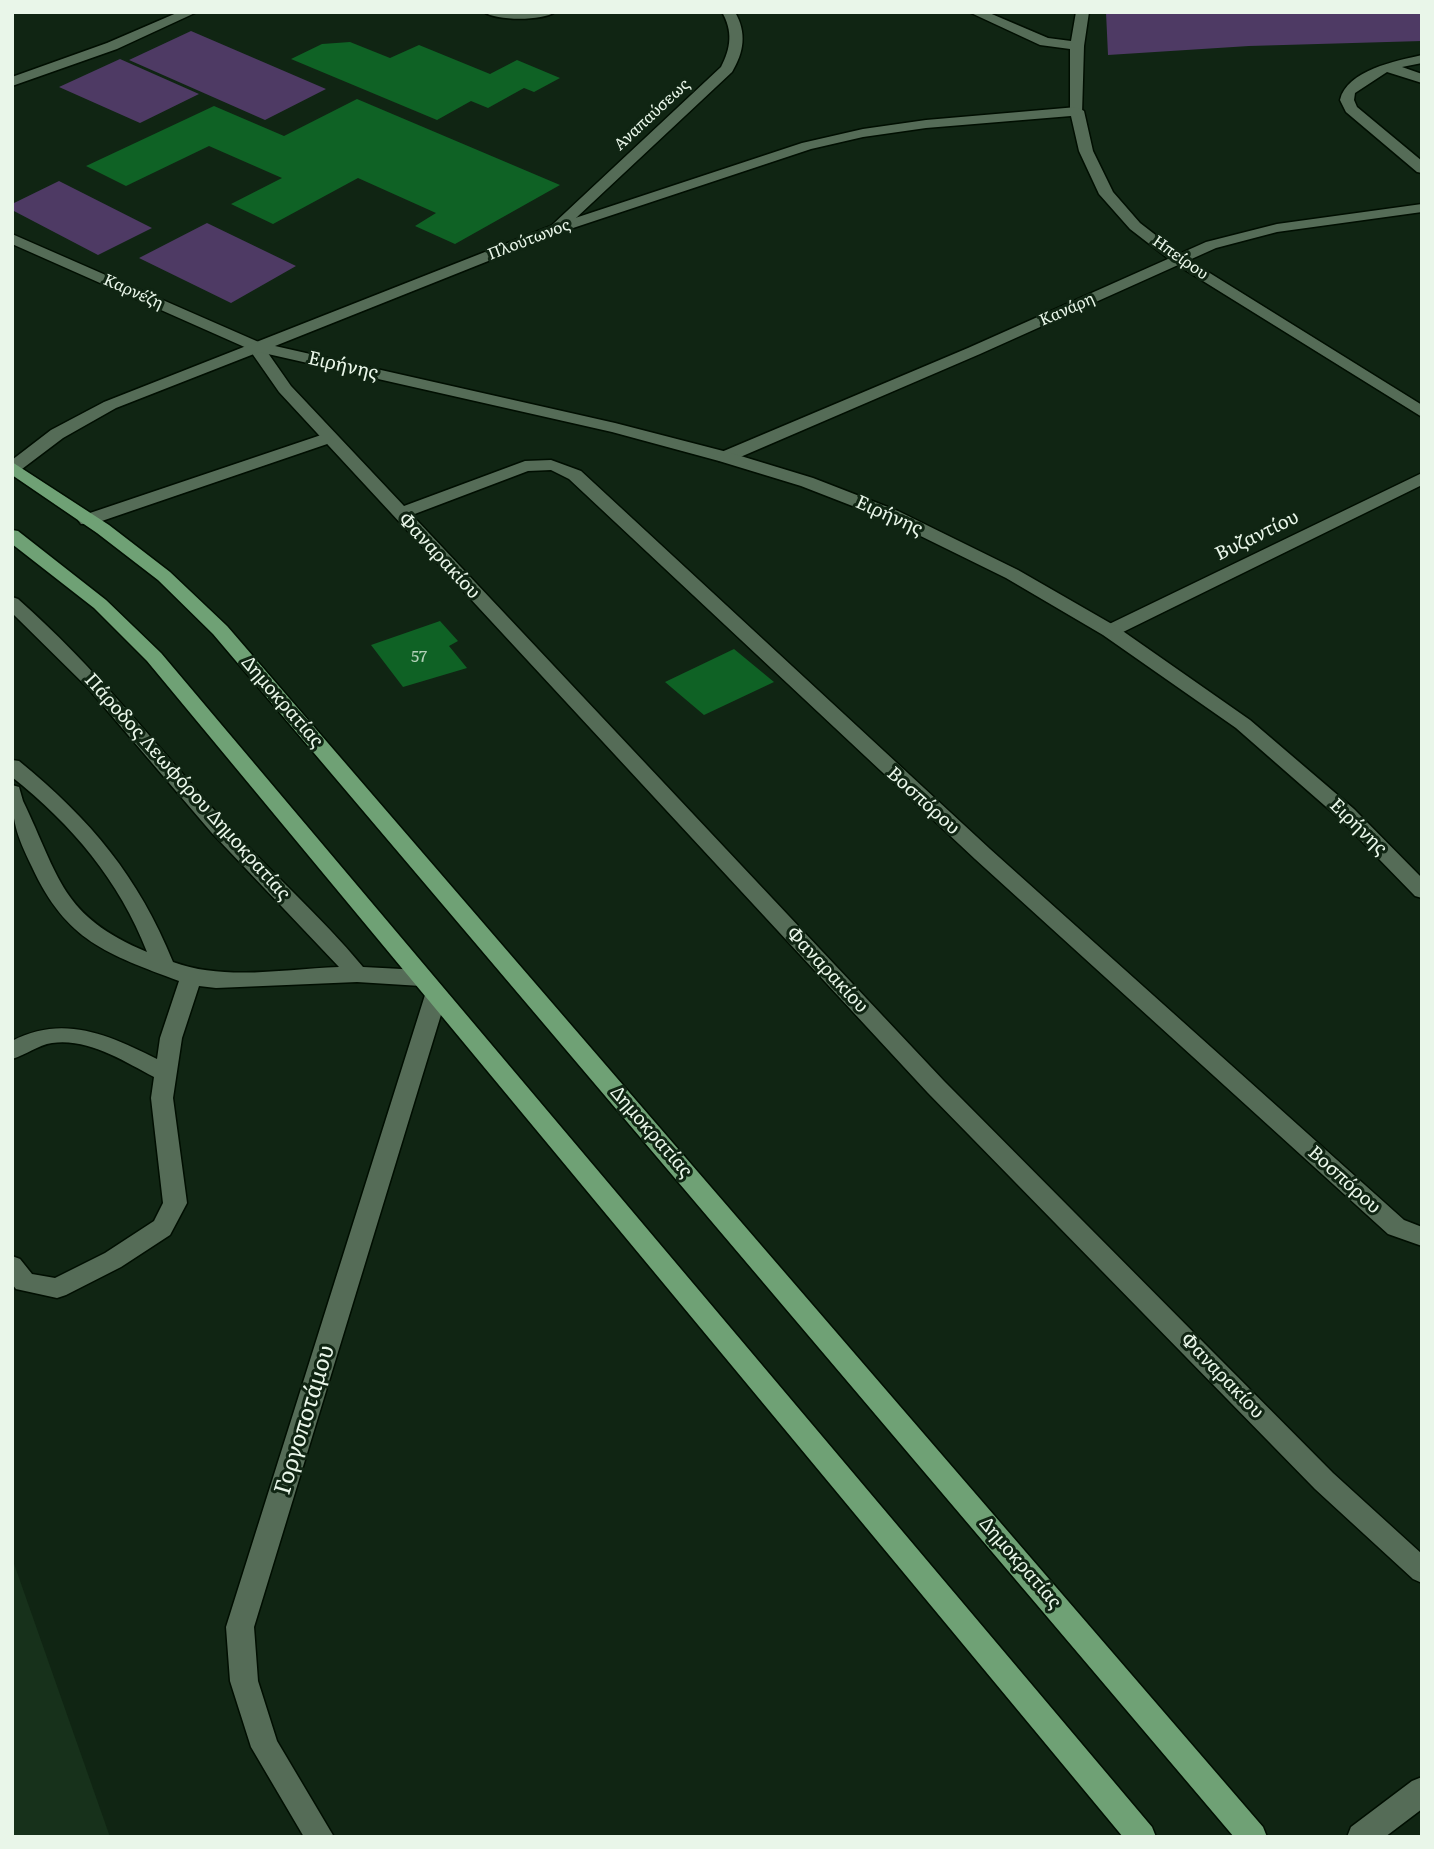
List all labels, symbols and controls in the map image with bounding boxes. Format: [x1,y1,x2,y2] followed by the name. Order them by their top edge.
[610,75,694,155] street label: Αναπαύσεως
[485,215,573,265] street label: Πλούτωνος
[1148,232,1212,284] street label: Ηπείρου
[100,270,166,314] street label: Καρνέζη
[1037,289,1097,331] street label: Κανάρη
[306,347,380,385] street label: Ειρήνης
[852,491,926,541] street label: Ειρήνης
[1212,506,1302,566] street label: Βυζαντίου
[393,508,485,604] street label: Φαναρακίου
[411,647,427,667] house number: 57
[236,652,328,752] street label: Δημοκρατίας
[79,669,295,905] street label: Πάροδος Λεωφόρου Δημοκρατίας
[882,762,964,840] street label: Βοσπόρου
[1324,794,1392,860] street label: Ειρήνης
[781,922,873,1018] street label: Φαναρακίου
[605,1082,697,1182] street label: Δημοκρατίας
[1303,1141,1385,1219] street label: Βοσπόρου
[1176,1329,1268,1423] street label: Φαναρακίου
[269,1342,341,1498] street label: Γοργοποτάμου
[974,1513,1066,1613] street label: Δημοκρατίας

